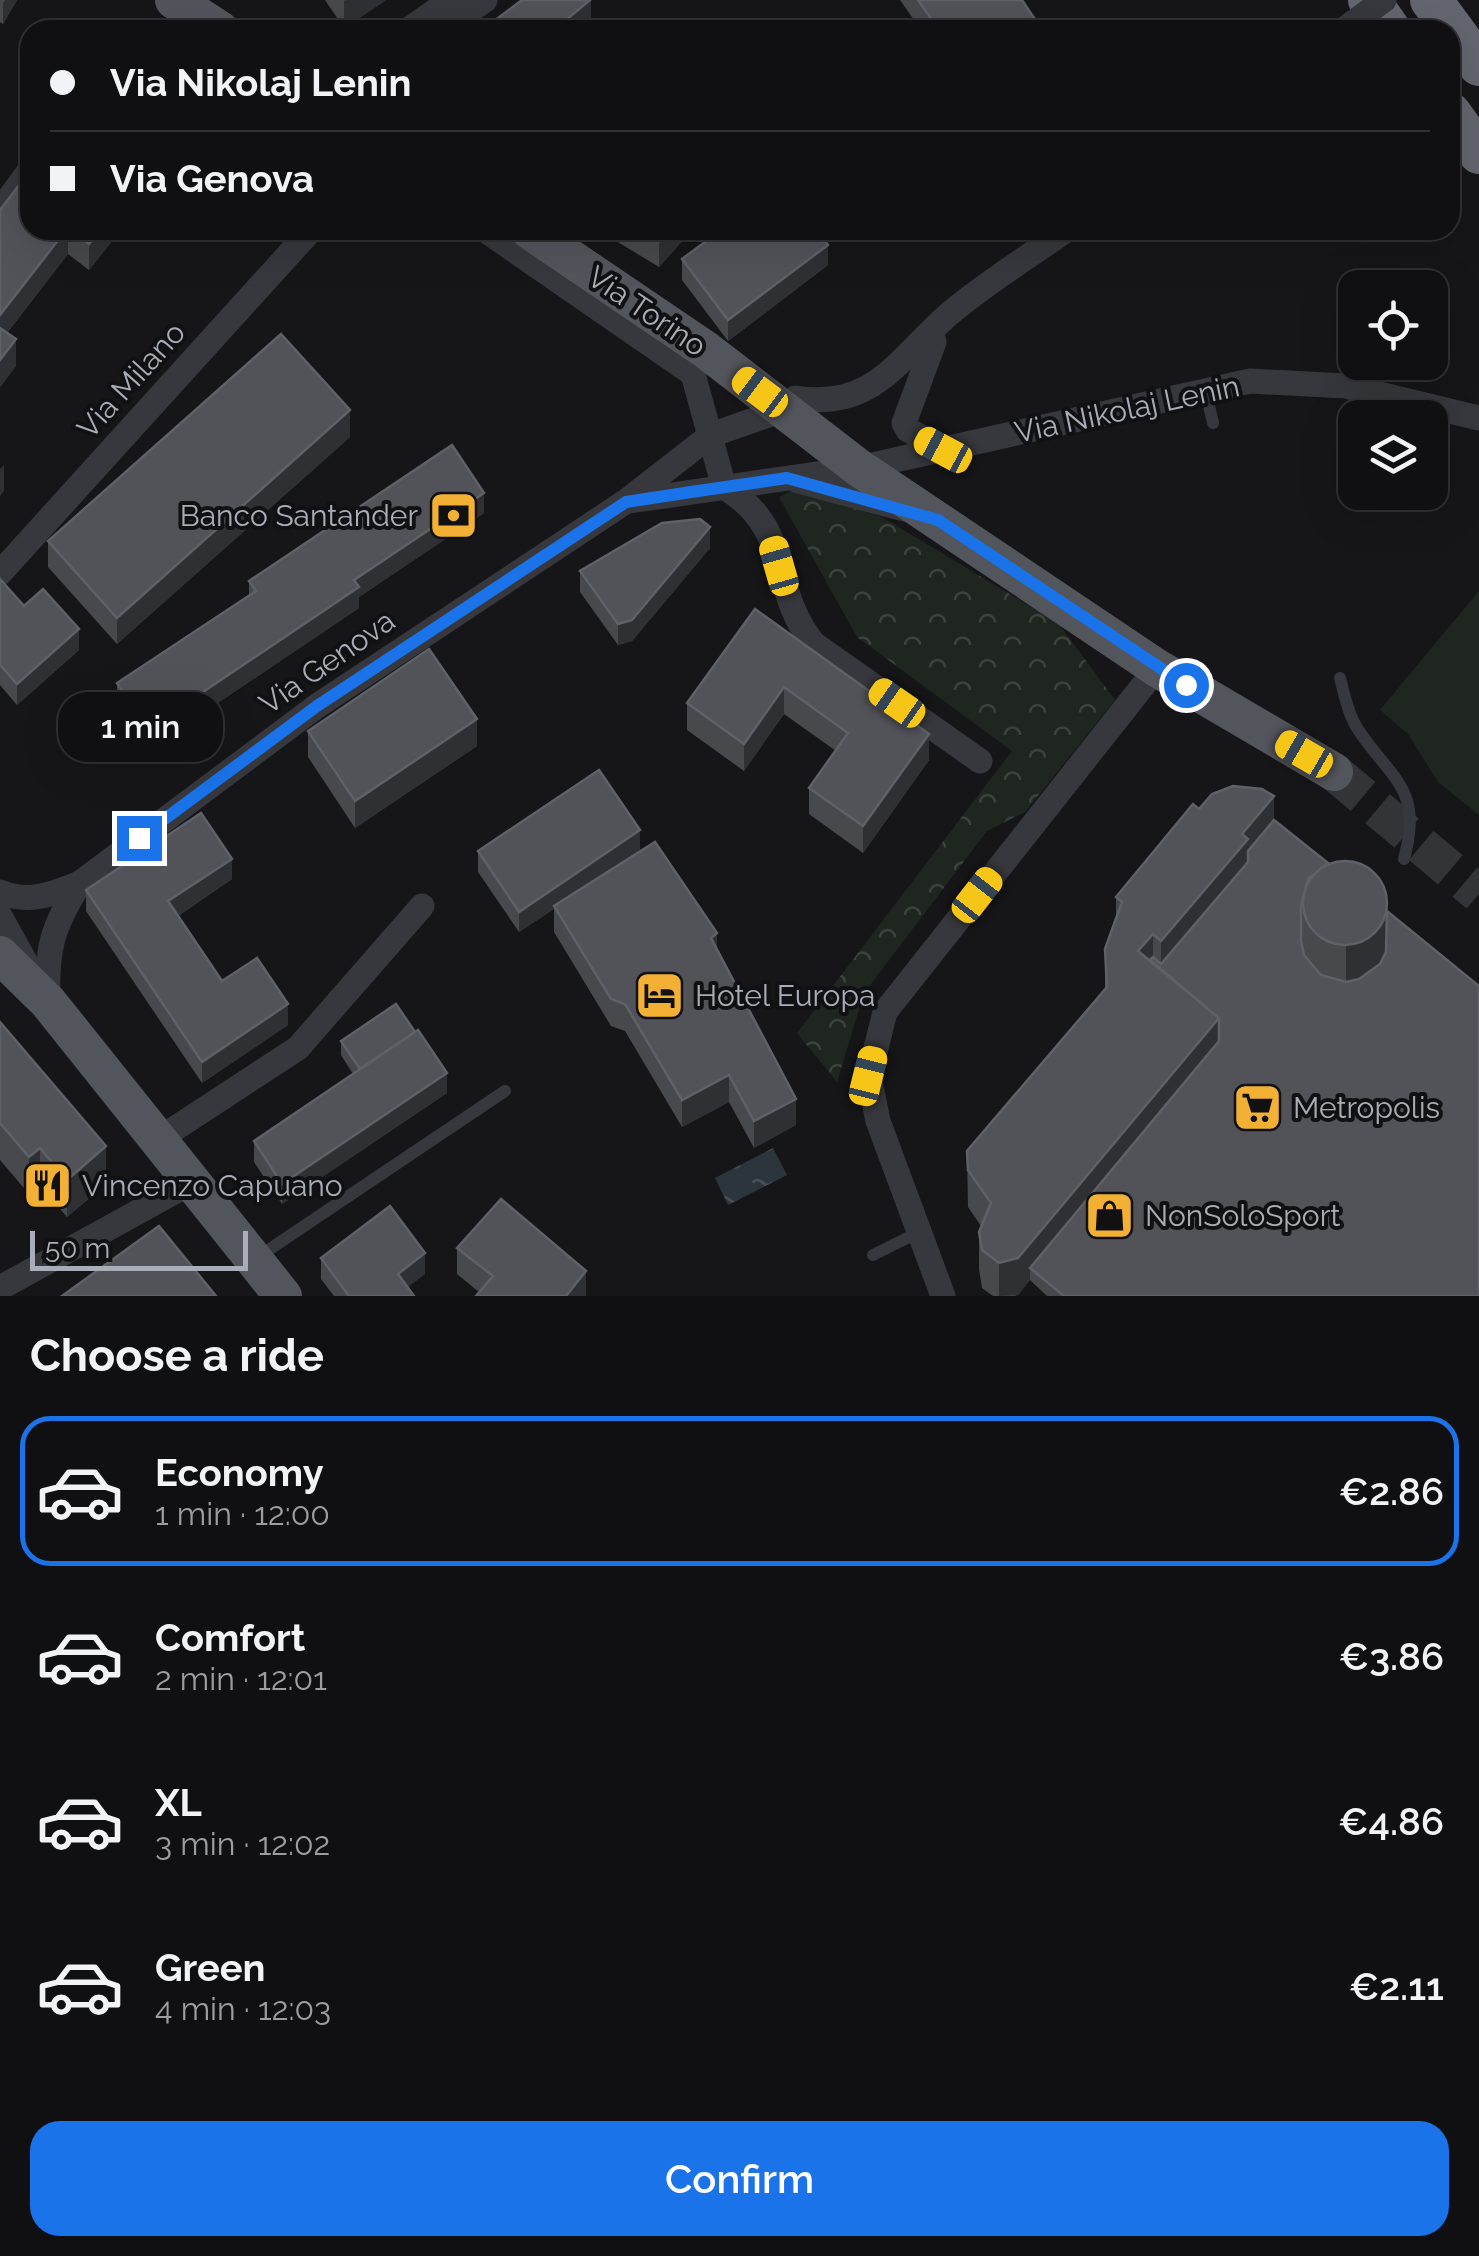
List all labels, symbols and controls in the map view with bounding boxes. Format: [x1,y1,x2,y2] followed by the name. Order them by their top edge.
[110,60,412,105] text: Via Nikolaj Lenin
[110,156,314,201] text: Via Genova
[581,259,713,363] street label: Via Torino
[1338,270,1448,510] map controls
[1338,270,1448,380] button: locate
[70,315,192,445] street label: Via Milano
[727,362,793,422] car
[1011,368,1243,450] street label: Via Nikolaj Lenin
[1338,400,1448,510] button: layers
[909,423,977,477] car
[427,489,479,541] bank icon: Banco Santander
[180,498,418,533] place label: Banco Santander
[756,533,802,599] car
[253,603,401,721] street label: Via Genova
[1164,663,1209,708] route start
[864,674,930,732] car
[56,693,222,763] callout: 1 min
[101,708,180,745] text: 1 min
[1271,726,1337,782] car
[117,816,162,861] route end
[947,862,1007,928] car
[634,969,686,1021] hotel icon: Hotel Europa
[695,978,875,1013] place label: Hotel Europa
[846,1043,890,1109] car
[1232,1081,1284,1133] supermarket icon: Metropolis
[1293,1090,1440,1125] place label: Metropolis
[21,1159,73,1211] restaurant icon: Vincenzo Capuano
[82,1168,343,1203] place label: Vincenzo Capuano
[1084,1189,1136,1241] shop icon: NonSoloSport
[1145,1198,1340,1233] place label: NonSoloSport
[30,1226,248,1270] scale bar
[45,1232,110,1265] text: 50 m
[30,1329,324,1382] text: Choose a ride
[35,1446,125,1536] icon: car
[155,1450,324,1495] text: Economy
[1339,1469,1444,1514] text: €2.86
[155,1495,330,1532] text: 1 min · 12:00
[35,1611,125,1701] icon: car
[155,1615,305,1660] text: Comfort
[1339,1634,1444,1679] text: €3.86
[155,1660,327,1697] text: 2 min · 12:01
[35,1776,125,1866] icon: car
[155,1780,202,1825] text: XL
[1338,1799,1444,1844] text: €4.86
[155,1825,330,1862] text: 3 min · 12:02
[35,1941,125,2031] icon: car
[155,1945,265,1990] text: Green
[1349,1964,1444,2009] text: €2.11
[155,1990,331,2027] text: 4 min · 12:03
[30,2121,1449,2236] button: Confirm

